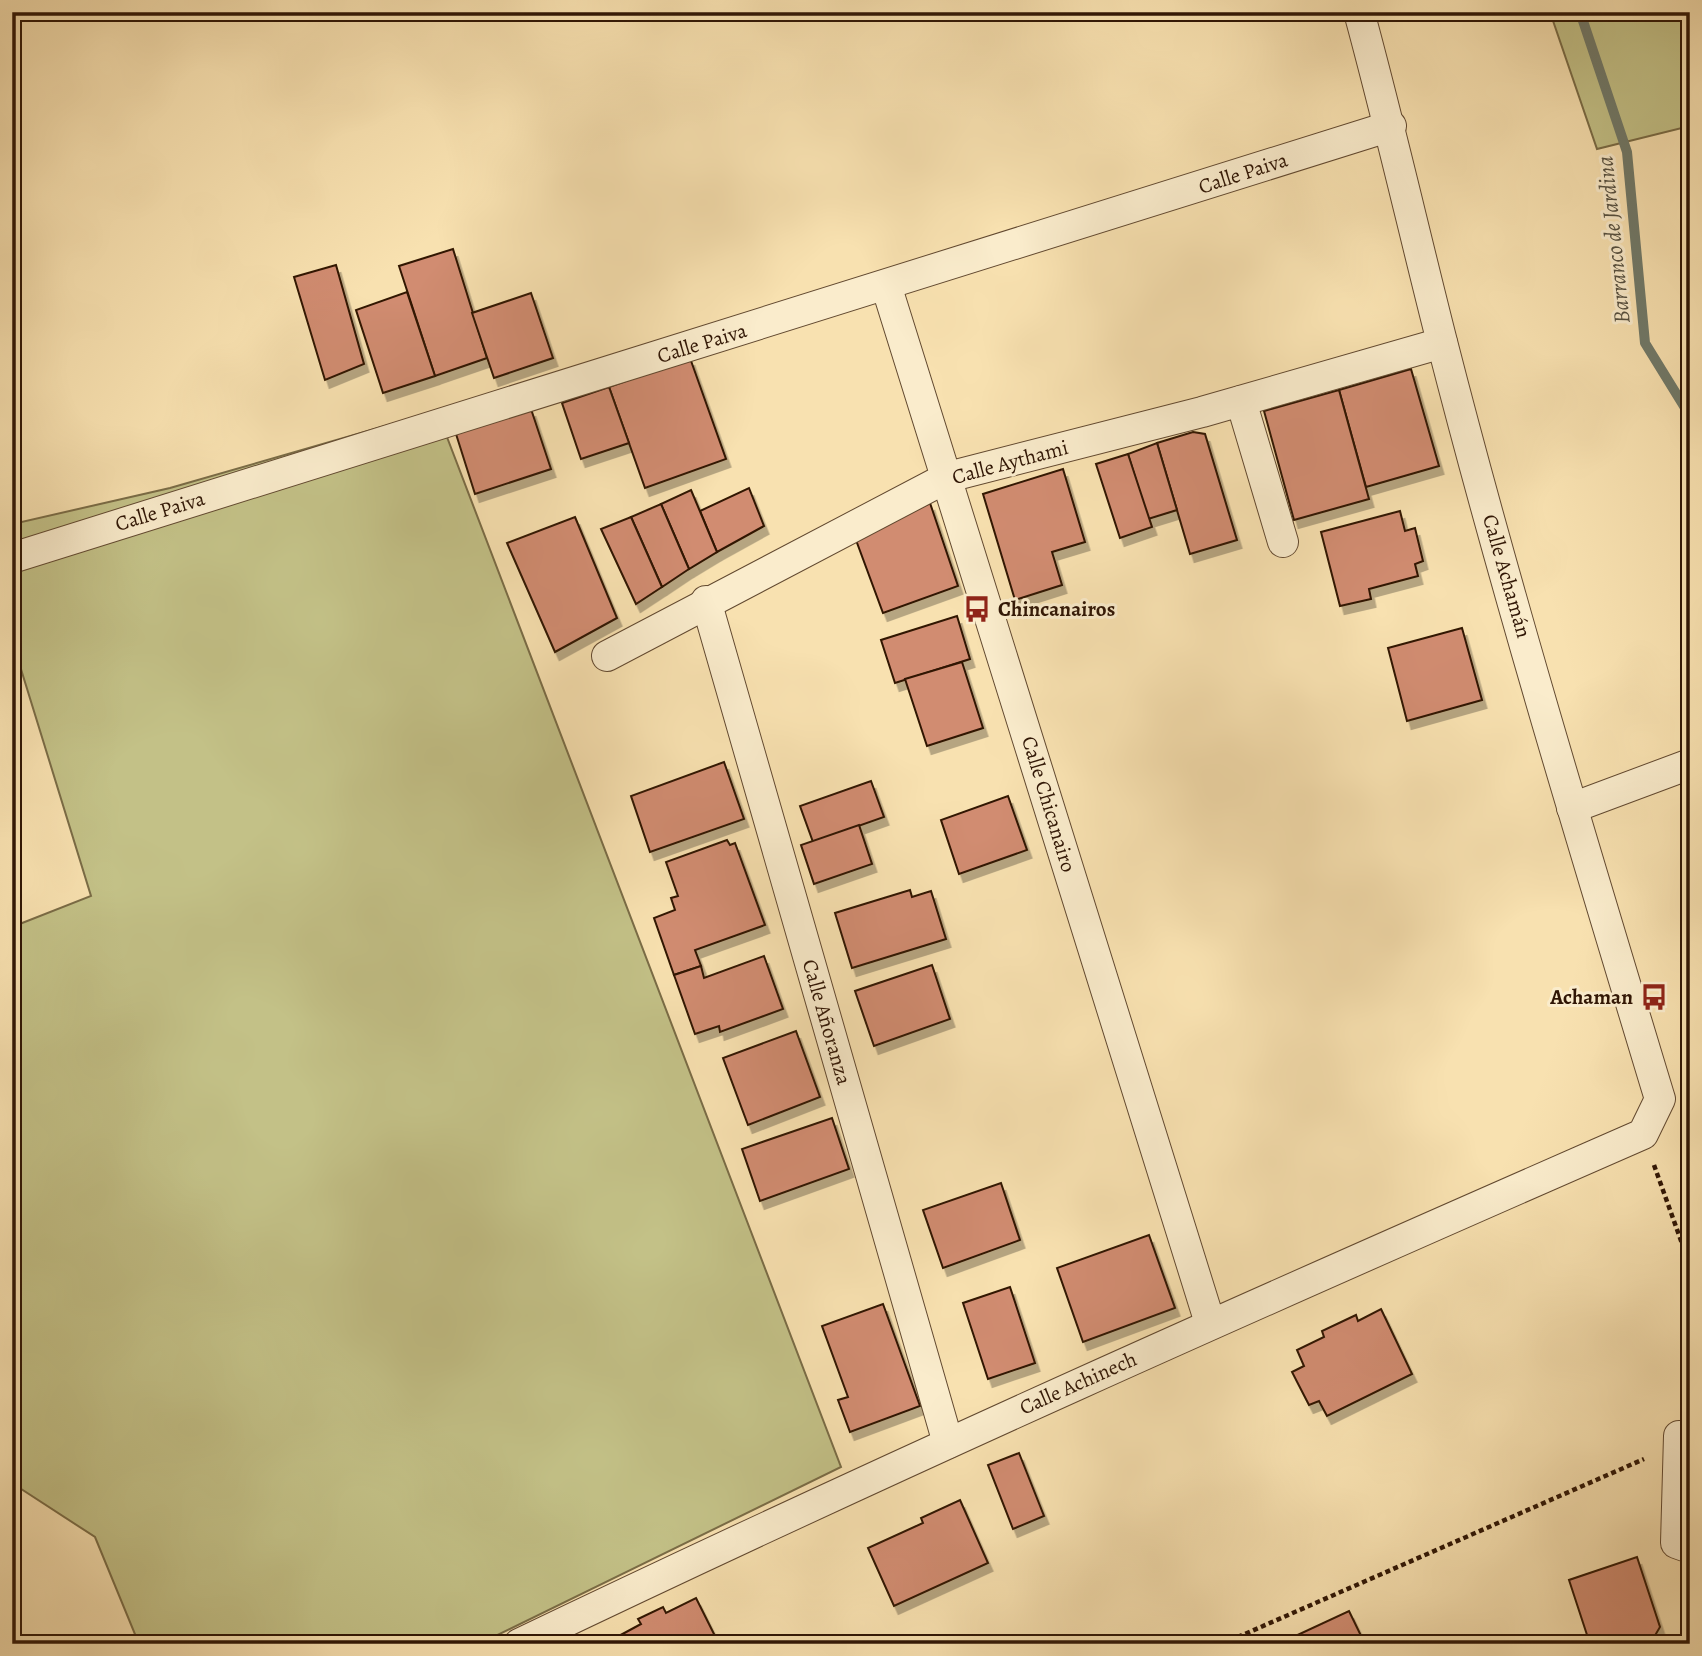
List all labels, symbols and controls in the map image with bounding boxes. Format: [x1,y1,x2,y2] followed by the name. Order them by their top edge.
[1195,145,1291,201] street label: Calle Paiva
[1589,154,1638,325] water label: Barranco de Jardina
[654,316,750,370] street label: Calle Paiva
[949,433,1071,491] street label: Calle Aythami
[112,484,208,538] street label: Calle Paiva
[1476,511,1538,641] street label: Calle Achamán
[962,594,992,624] bus stop icon: Chincanairos
[998,595,1115,623] place label: Chincanairos
[1015,732,1083,876] street label: Calle Chicanairo
[796,956,858,1088] street label: Calle Añoranza
[1639,982,1669,1012] bus stop icon: Achaman
[1549,983,1633,1011] place label: Achaman
[1015,1345,1141,1421] street label: Calle Achinech

